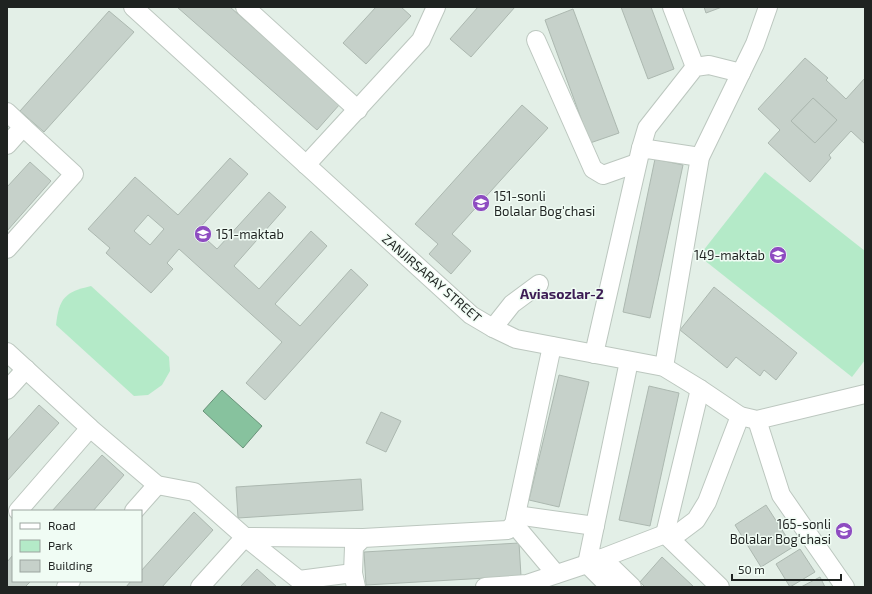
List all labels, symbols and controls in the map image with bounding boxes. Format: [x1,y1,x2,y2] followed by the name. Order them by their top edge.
[494,188,595,219] place label: 151-sonli Bolalar Bog'chasi
[471,193,491,213] school or university icon: 151-sonli Bolalar Bog'chasi
[193,224,213,244] school or university icon: 151-maktab
[216,226,284,242] place label: 151-maktab
[379,231,485,326] street label: ZANJIRSARAY STREET
[768,245,788,265] school or university icon: 149-maktab
[694,247,765,263] place label: 149-maktab
[520,285,604,302] district label: Aviasozlar-2
[12,510,142,582] legend
[730,516,831,547] place label: 165-sonli Bolalar Bog'chasi
[48,518,76,532] text: Road
[834,521,854,541] school or university icon: 165-sonli Bolalar Bog'chasi
[48,538,73,552] text: Park
[732,556,841,582] scale bar
[48,558,93,572] text: Building
[738,562,765,576] text: 50 m

